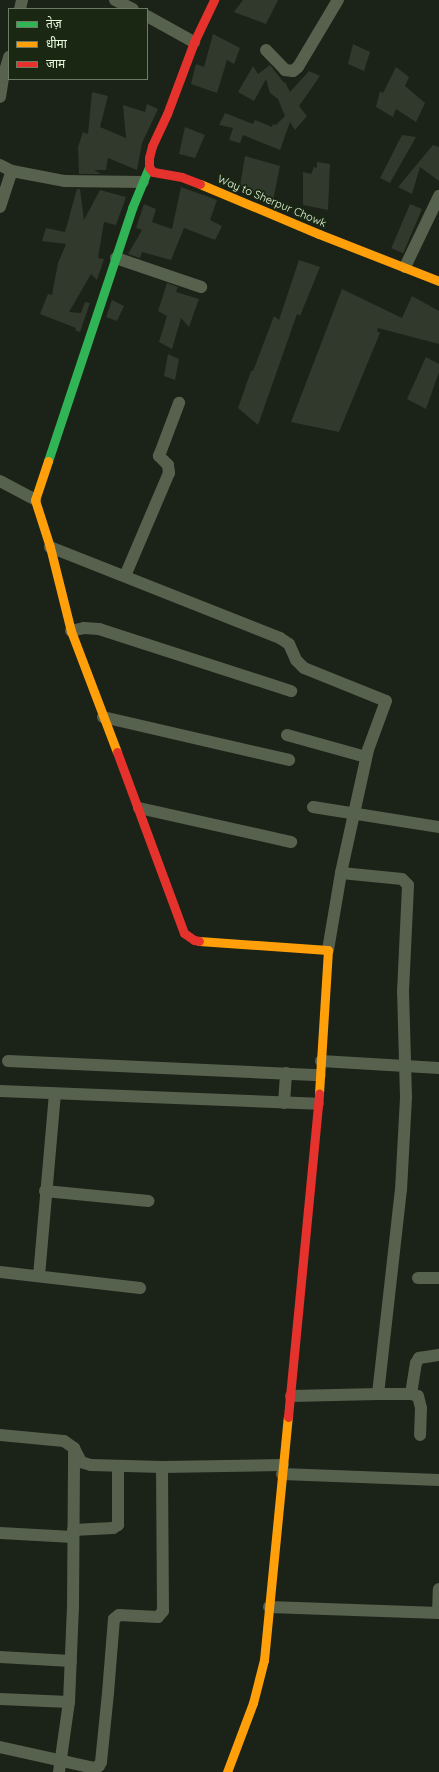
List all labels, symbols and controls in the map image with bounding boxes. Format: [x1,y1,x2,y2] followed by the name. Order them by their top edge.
[8,8,148,80] legend
[46,16,62,31] text: तेज़
[46,36,67,51] text: धीमा
[46,56,65,71] text: जाम
[216,172,328,230] street label: Way to Sherpur Chowk

